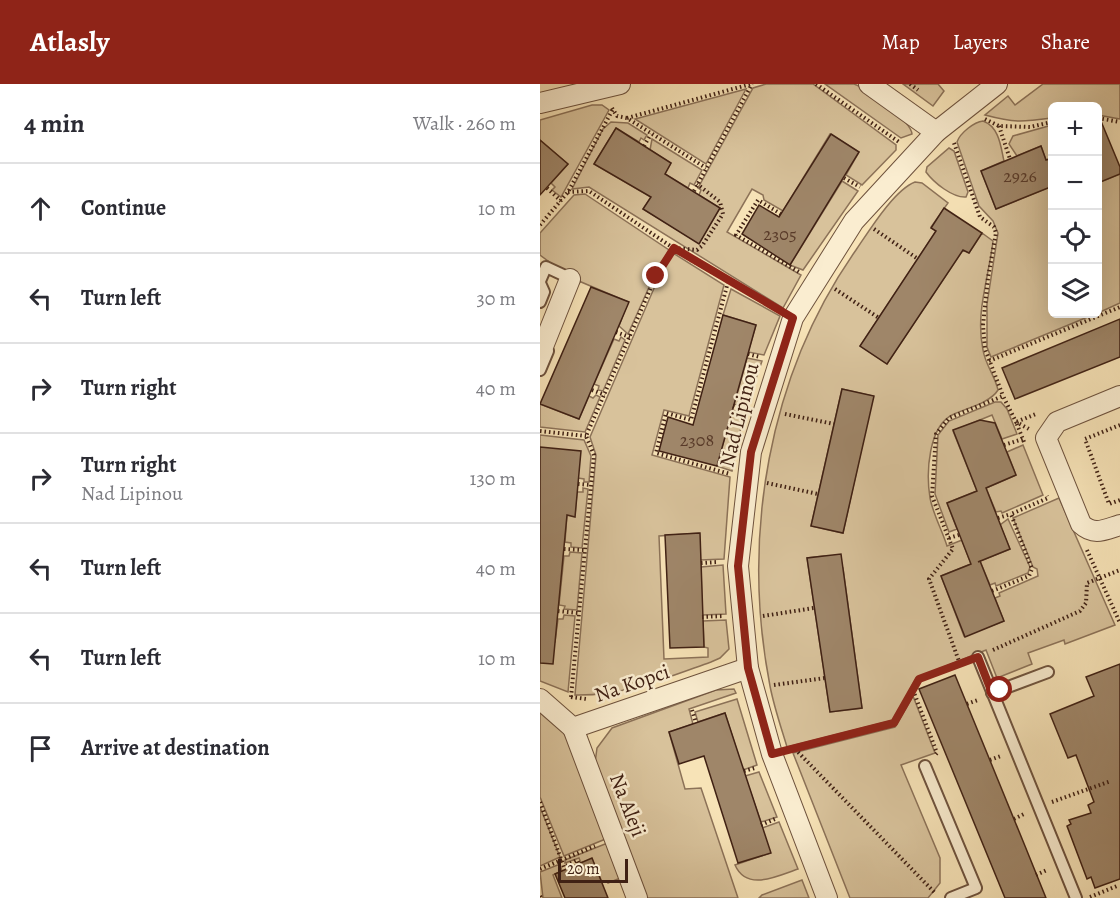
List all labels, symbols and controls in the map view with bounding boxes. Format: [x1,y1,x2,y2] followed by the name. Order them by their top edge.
[30,23,109,61] text: Atlasly
[881,28,920,56] text: Map
[953,28,1008,56] text: Layers
[1041,28,1090,56] text: Share
[1048,102,1102,318] map controls
[1048,102,1102,156] button: +
[24,106,85,141] text: 4 min
[413,110,516,137] text: Walk · 260 m
[1048,156,1102,210] button: −
[1003,164,1037,188] house number: 2926
[24,192,57,225] icon: ahead
[81,193,166,223] text: Continue
[478,195,516,222] text: 10 m
[1048,210,1102,264] button: locate
[763,222,797,246] house number: 2305
[642,262,668,288] route end
[1048,264,1102,318] button: layers
[24,282,57,315] icon: left
[81,283,161,313] text: Turn left
[476,285,516,312] text: 30 m
[712,359,766,470] street label: Nad Lipinou
[24,372,57,405] icon: right
[81,373,177,403] text: Turn right
[476,375,516,402] text: 40 m
[680,428,714,452] house number: 2308
[81,450,177,480] text: Turn right
[24,462,57,495] icon: right
[470,465,516,492] text: 130 m
[81,480,183,507] text: Nad Lipinou
[24,552,57,585] icon: left
[81,553,161,583] text: Turn left
[476,555,516,582] text: 40 m
[24,642,57,675] icon: left
[81,643,161,673] text: Turn left
[478,645,516,672] text: 10 m
[591,657,673,709] street label: Na Kopci
[986,676,1012,702] route start
[24,732,57,765] icon: arrive
[81,733,270,763] text: Arrive at destination
[603,769,653,841] street label: Na Aleji
[558,856,628,884] scale bar
[567,858,600,880] text: 20 m

